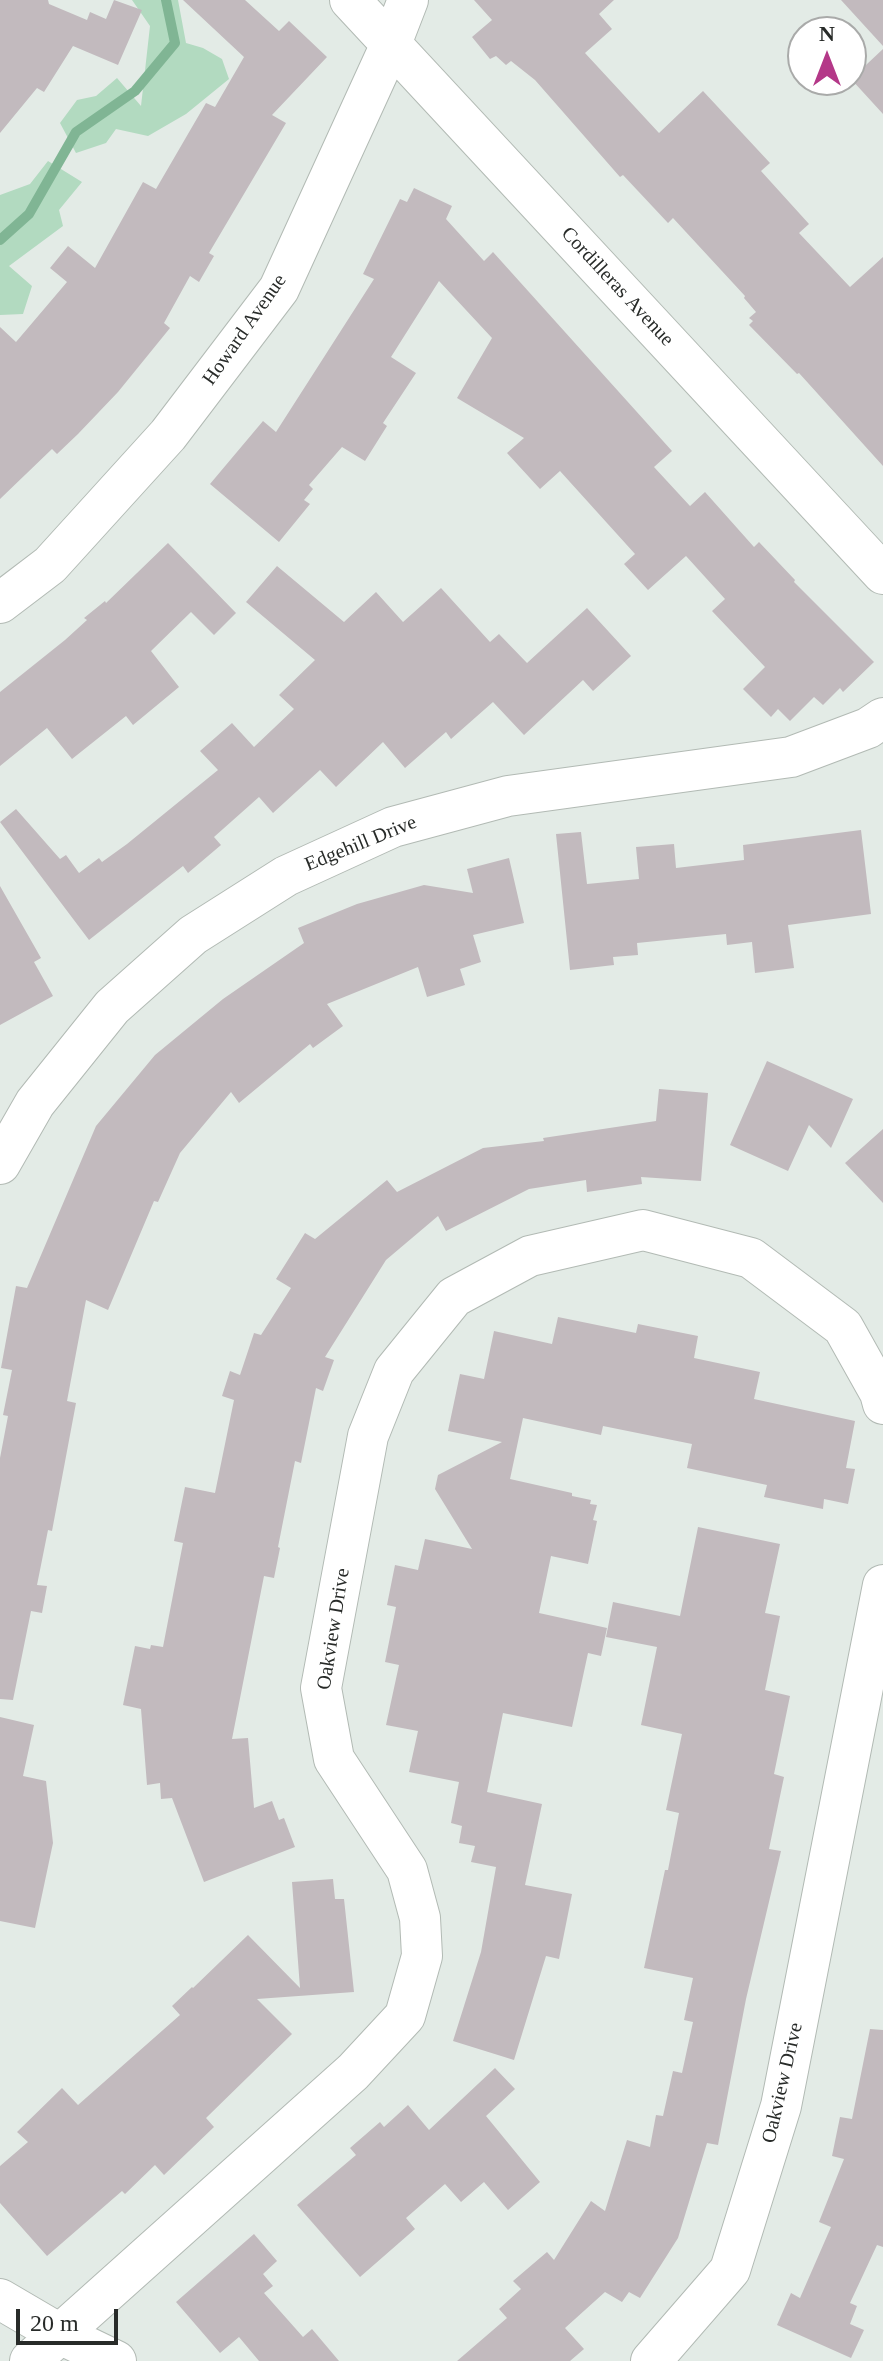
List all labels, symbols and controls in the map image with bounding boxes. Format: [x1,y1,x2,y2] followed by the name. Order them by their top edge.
[787,16,867,96] north arrow
[819,21,835,46] text: N
[556,222,678,352] street label: Cordilleras Avenue
[198,270,292,390] street label: Howard Avenue
[302,811,420,877] street label: Edgehill Drive
[313,1567,355,1691] street label: Oakview Drive
[758,2021,808,2145] street label: Oakview Drive
[20,2293,122,2343] scale bar
[30,2310,79,2336] text: 20 m

